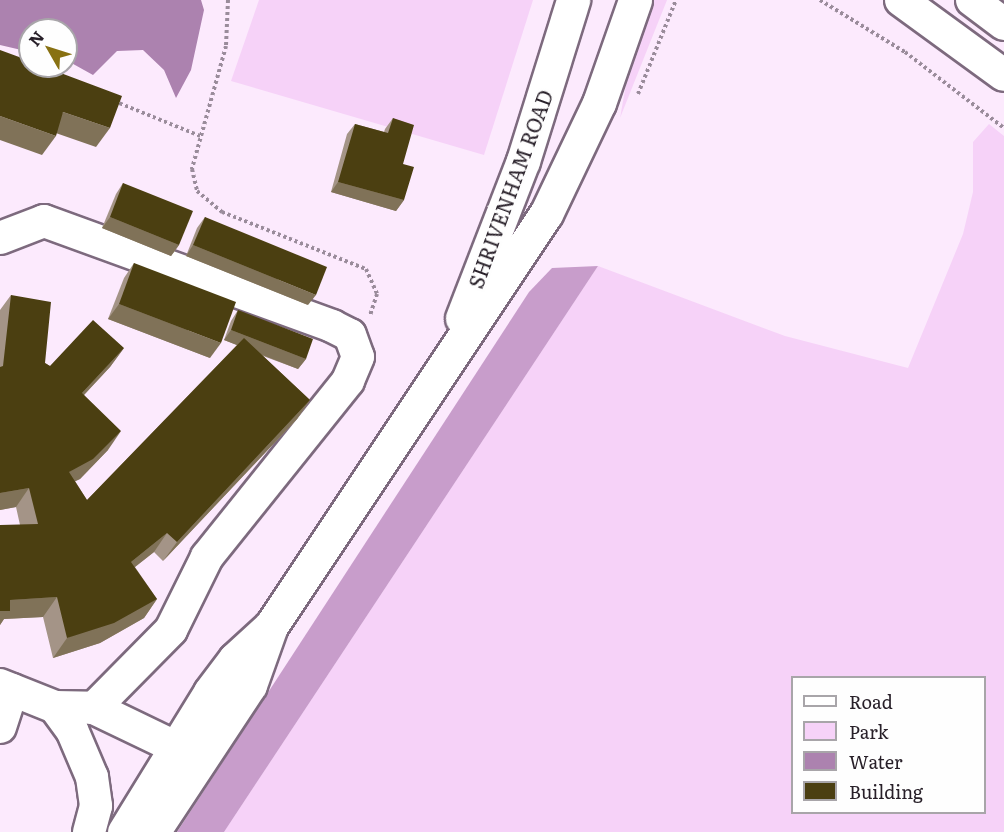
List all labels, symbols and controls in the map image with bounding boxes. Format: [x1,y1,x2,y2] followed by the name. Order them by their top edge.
[18,18,78,78] north arrow
[22,25,49,51] text: N
[463,87,557,291] street label: SHRIVENHAM ROAD
[791,676,986,814] legend
[849,688,893,715] text: Road
[849,718,888,745] text: Park
[849,748,902,775] text: Water
[849,778,923,805] text: Building

